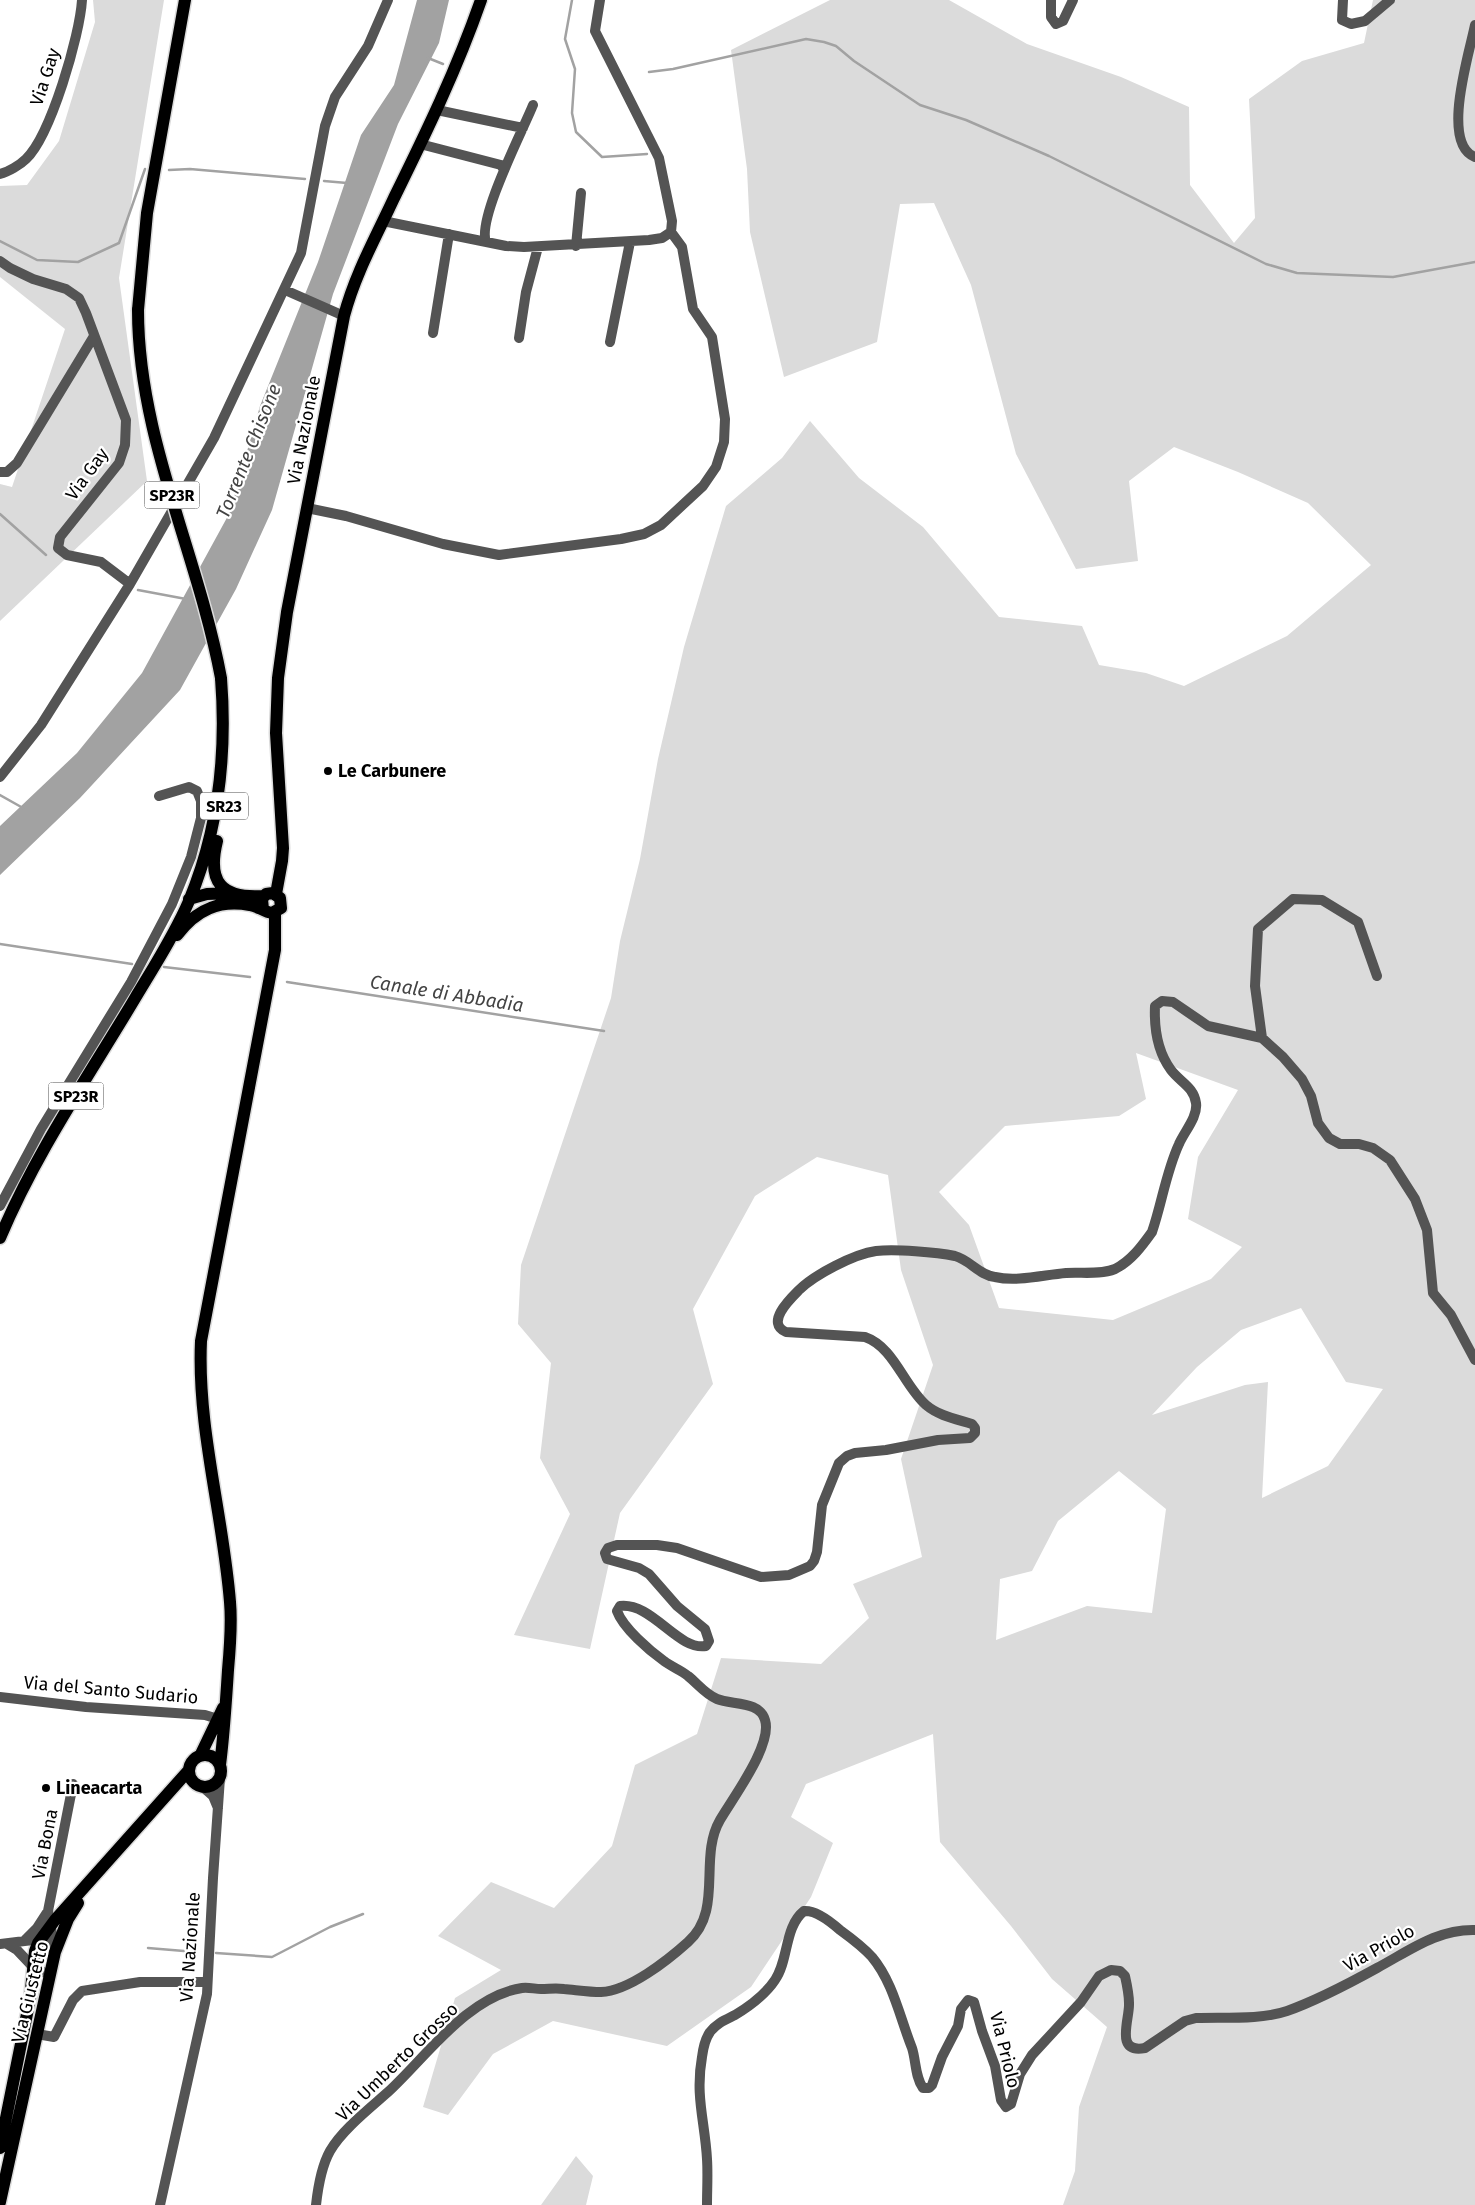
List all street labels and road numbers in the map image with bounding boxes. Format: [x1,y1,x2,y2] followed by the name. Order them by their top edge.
[25,45,65,109] street label: Via Gay
[283,374,325,486] street label: Via Nazionale
[61,443,113,504] street label: Via Gay
[144,482,200,508] road number: SP23R
[200,792,248,819] road number: SR23
[48,1082,104,1110] road number: SP23R
[23,1671,199,1709] street label: Via del Santo Sudario
[27,1807,63,1881] street label: Via Bona
[175,1891,205,2003] street label: Via Nazionale
[1340,1919,1418,1977] street label: Via Priolo
[7,1939,53,2045] street label: Via Giustetto
[331,1998,463,2126] street label: Via Umberto Grosso
[985,2010,1025,2090] street label: Via Priolo

